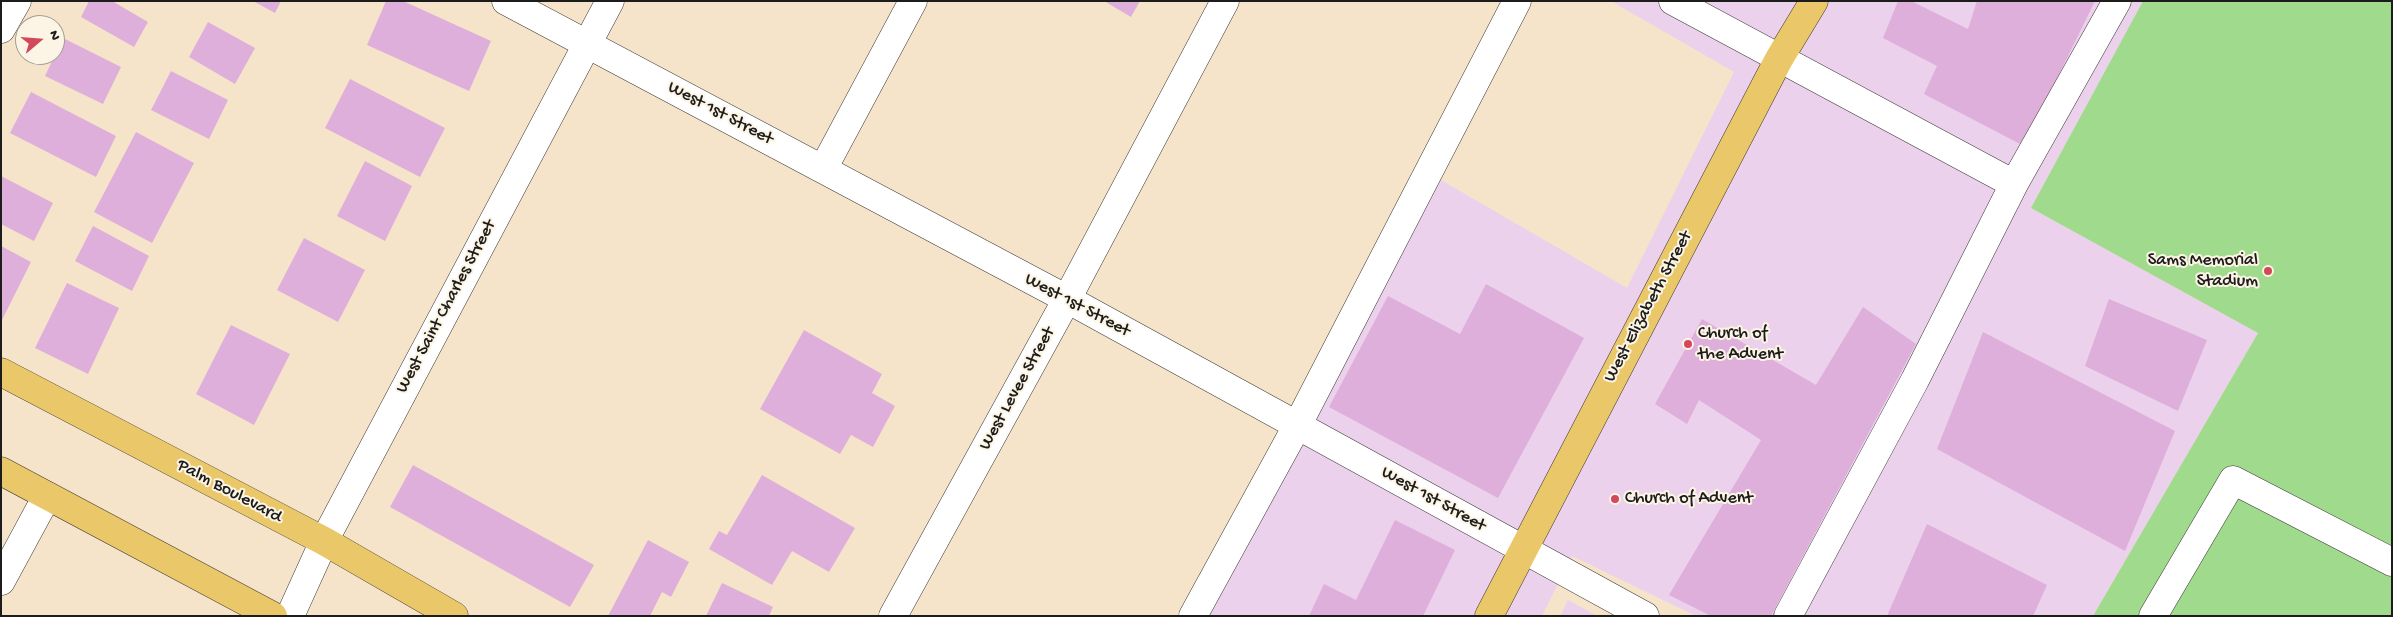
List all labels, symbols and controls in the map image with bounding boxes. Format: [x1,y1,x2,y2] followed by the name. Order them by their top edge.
[15,15,65,65] north arrow
[44,29,63,42] text: N
[664,77,776,151] street label: West 1st Street
[392,217,502,397] street label: West Saint Charles Street
[1600,228,1698,386] street label: West Elizabeth Street
[2148,250,2258,292] place label: Sams Memorial Stadium
[2262,265,2274,277] marker: Sams Memorial Stadium
[1021,269,1133,343] street label: West 1st Street
[1698,323,1783,366] place label: Church of the Advent
[975,324,1061,454] street label: West Levee Street
[1682,338,1694,350] marker: Church of the Advent
[173,455,285,529] street label: Palm Boulevard
[1377,462,1489,538] street label: West 1st Street
[1625,488,1753,510] place label: Church of Advent
[1609,493,1621,505] marker: Church of Advent

